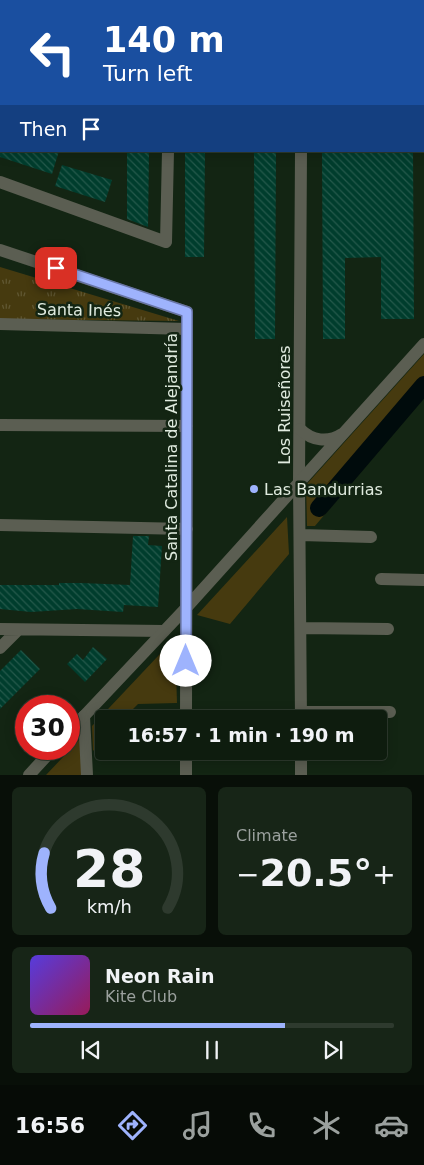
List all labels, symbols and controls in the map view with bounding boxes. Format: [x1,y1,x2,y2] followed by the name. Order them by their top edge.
[20,20,85,85] icon: left
[103,20,225,60] text: 140 m
[103,61,192,86] text: Turn left
[77,115,105,143] icon: arrive
[20,118,67,140] text: Then
[35,247,77,289] pin
[42,254,70,282] icon: arrive
[37,300,121,320] street label: Santa Inés
[162,333,181,561] street label: Santa Catalina de Alejandría
[275,345,294,465] street label: Los Ruiseñores
[264,480,383,499] place label: Las Bandurrias
[248,483,260,495] marker: Las Bandurrias
[159,634,211,686] position arrow
[15,695,80,760] speed limit sign: 30
[127,724,355,746] text: 16:57 · 1 min · 190 m
[236,826,298,845] text: Climate
[73,839,145,899] text: 28
[259,851,372,895] text: 20.5°
[236,858,259,891] text: −
[372,858,396,891] text: +
[86,896,132,917] text: km/h
[105,965,214,987] text: Neon Rain
[105,987,177,1006] text: Kite Club
[77,1036,105,1064] icon: previous
[198,1036,226,1064] icon: pause
[319,1036,347,1064] icon: next
[115,1108,150,1143] icon: directions
[180,1108,215,1143] icon: music
[244,1108,279,1143] icon: phone
[309,1108,344,1143] icon: climate
[374,1108,409,1143] icon: car
[15,1113,85,1138] text: 16:56

